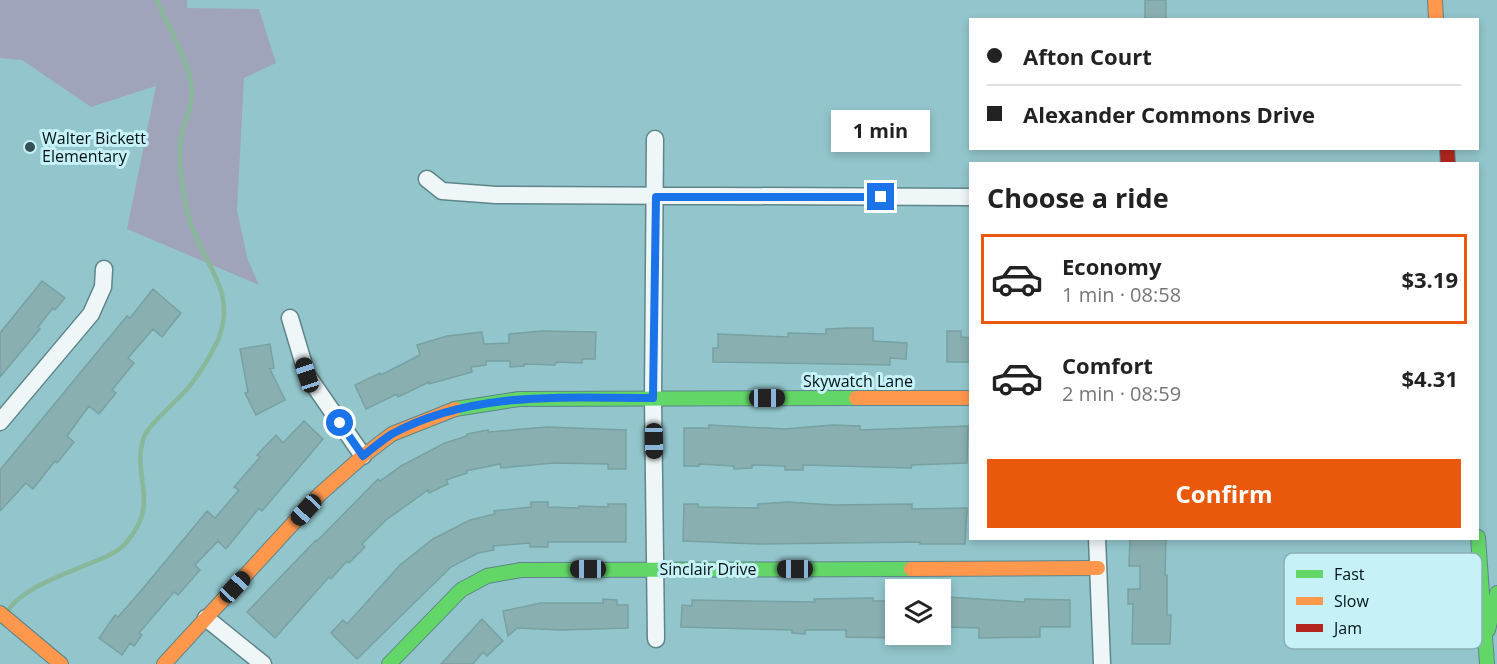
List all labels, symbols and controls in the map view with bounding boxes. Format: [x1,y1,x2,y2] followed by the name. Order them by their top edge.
[1023,41,1152,71] text: Afton Court
[1023,99,1315,129] text: Alexander Commons Drive
[832,110,930,152] callout: 1 min
[853,117,908,144] text: 1 min
[42,127,146,167] place label: Walter Bickett Elementary
[23,140,37,154] marker: Walter Bickett Elementary
[987,179,1169,216] text: Choose a ride
[867,183,894,210] route end
[1062,251,1161,281] text: Economy
[990,252,1044,306] icon: car
[1401,264,1458,294] text: $3.19
[1062,281,1181,308] text: 1 min · 08:58
[1062,350,1153,380] text: Comfort
[990,351,1044,405] icon: car
[293,355,321,395] car
[1401,363,1458,393] text: $4.31
[803,370,913,392] street label: Skywatch Lane
[1062,380,1181,407] text: 2 min · 08:59
[749,389,785,407] car
[326,409,353,436] route start
[645,423,663,459] car
[987,459,1461,528] button: Confirm
[287,491,325,529] car
[1284,553,1482,649] legend
[659,558,757,580] street label: Sinclair Drive
[570,560,606,578] car
[777,560,813,578] car
[1334,563,1365,585] text: Fast
[216,568,254,606] car
[885,579,951,645] map controls
[885,579,951,645] button: layers
[1334,590,1369,612] text: Slow
[1332,617,1362,639] text: Jam

